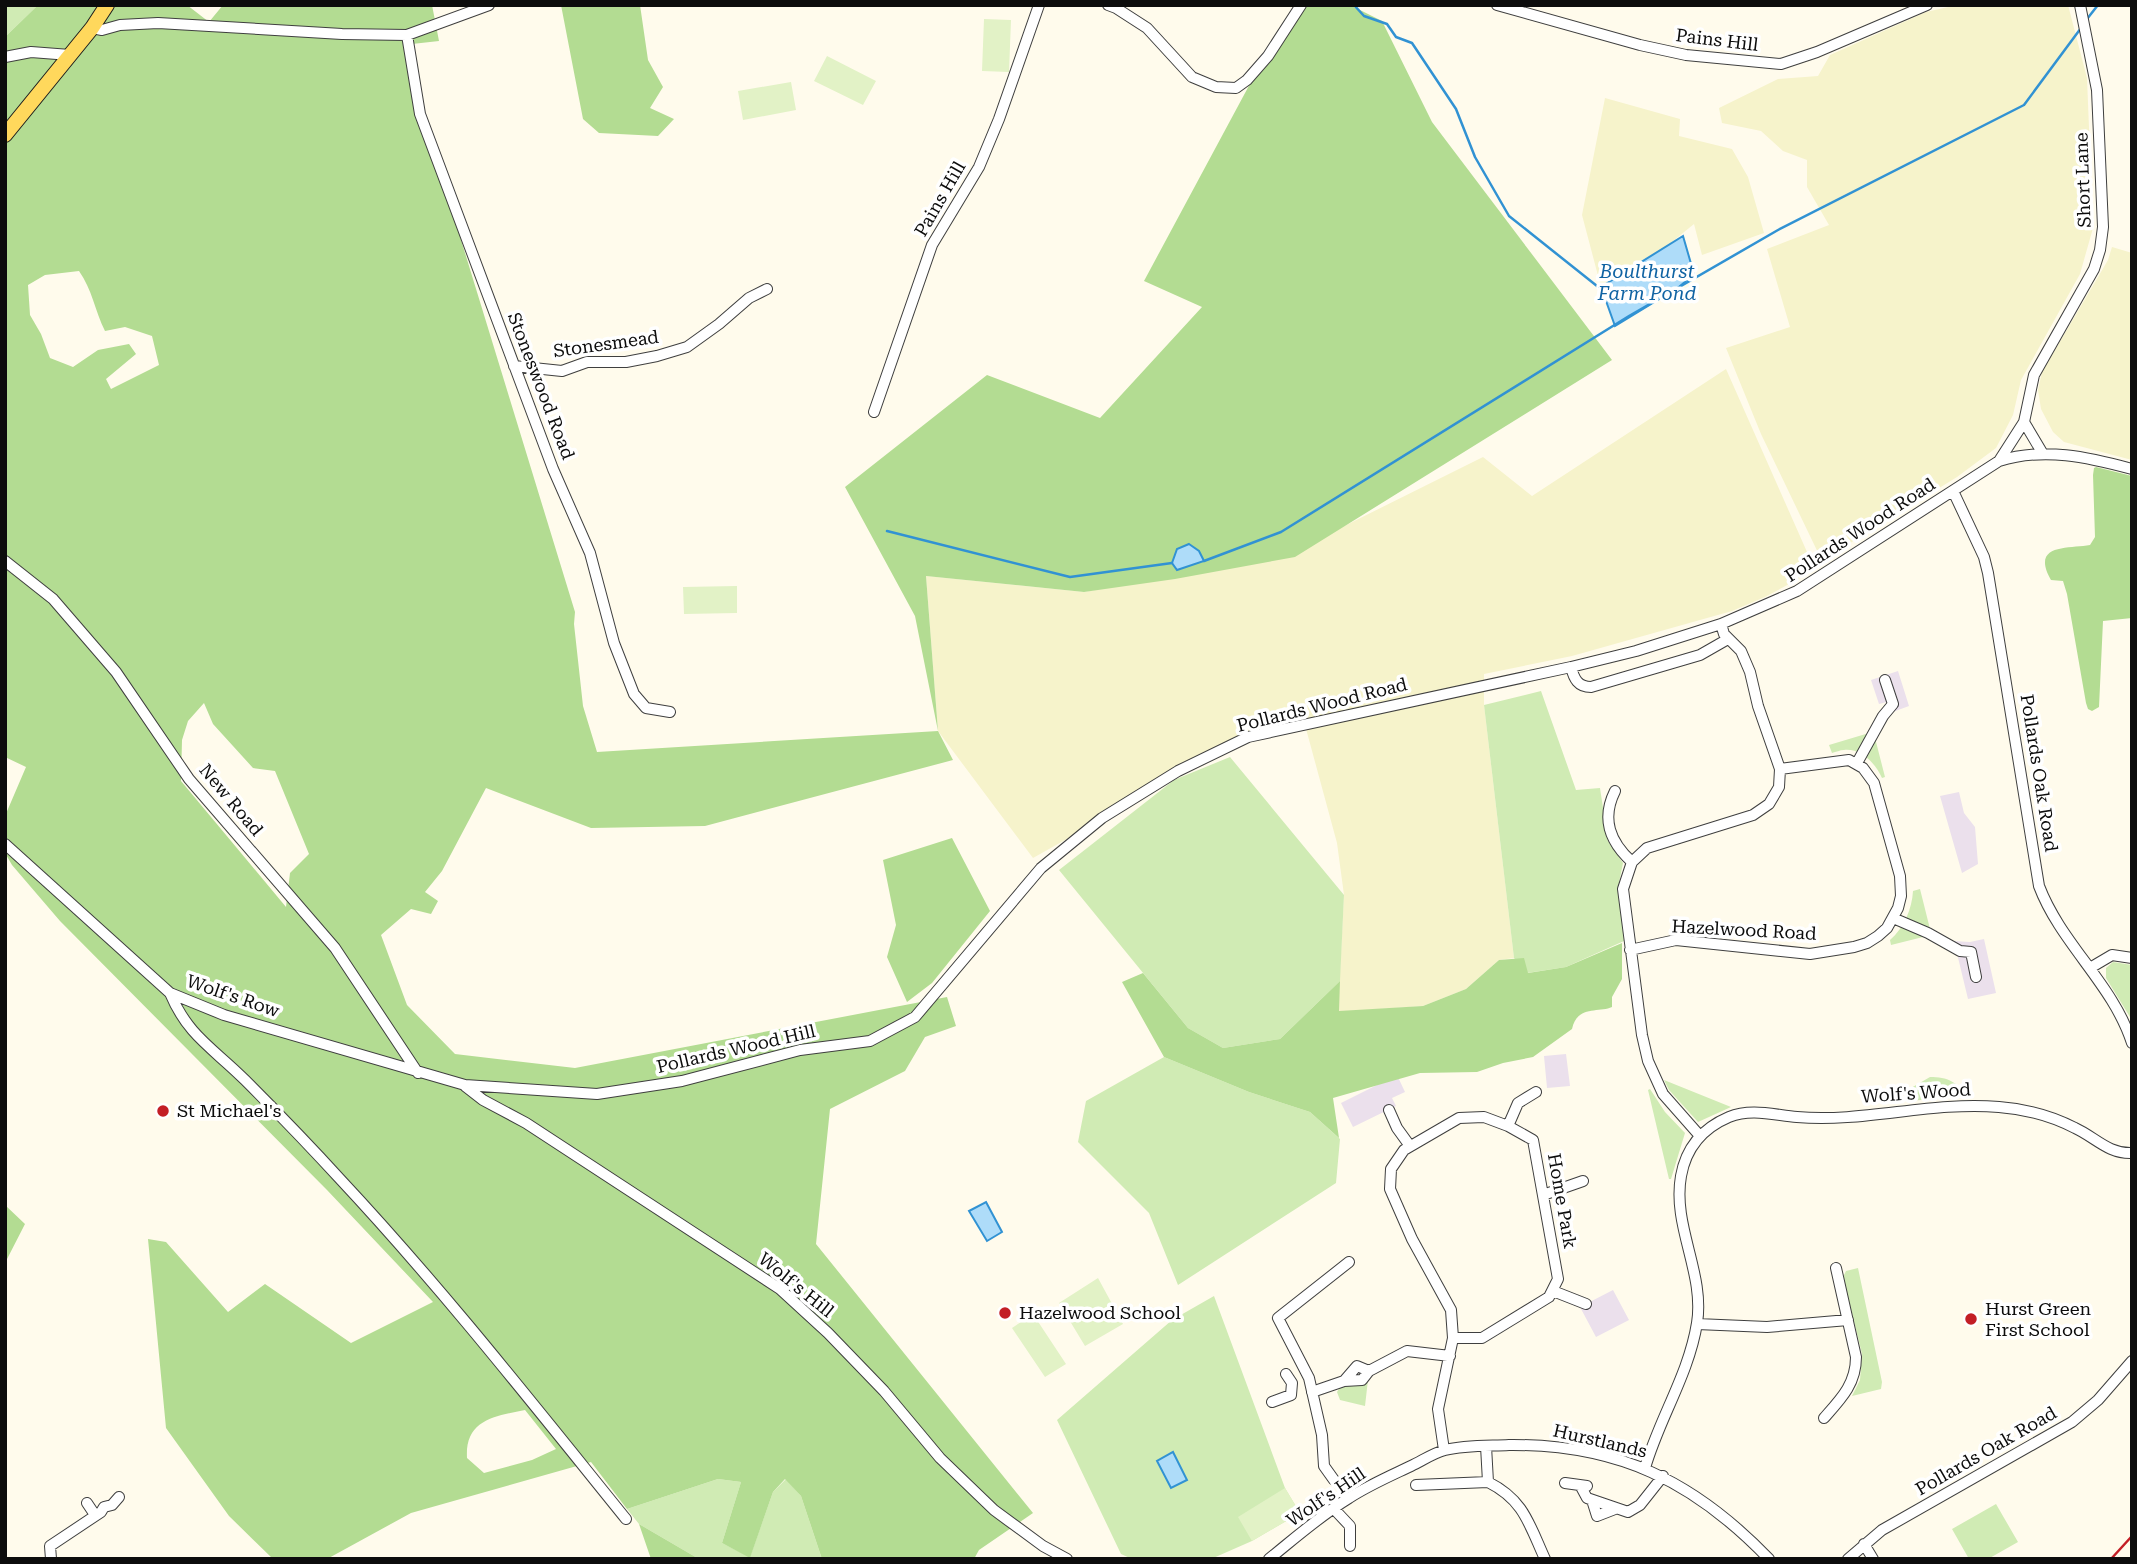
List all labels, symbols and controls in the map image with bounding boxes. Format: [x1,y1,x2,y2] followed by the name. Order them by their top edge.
[1675,24,1760,55] street label: Pains Hill
[2070,132,2095,228] street label: Short Lane
[910,157,970,240] street label: Pains Hill
[1597,260,1696,305] water label: Boulthurst Farm Pond
[504,309,579,463] street label: Stoneswood Road
[552,326,660,361] street label: Stonesmead
[1781,473,1939,586] street label: Pollards Wood Road
[1234,673,1410,736] street label: Pollards Wood Road
[2017,693,2062,854] street label: Pollards Oak Road
[195,759,268,840] street label: New Road
[1671,915,1818,944] street label: Hazelwood Road
[184,970,282,1021] street label: Wolf's Row
[654,1020,818,1077] street label: Pollards Wood Hill
[1860,1078,1972,1107] street label: Wolf's Wood
[177,1100,281,1121] place label: St Michael's
[155,1103,171,1119] marker: St Michael's
[1544,1152,1581,1250] street label: Home Park
[754,1248,839,1322] street label: Wolf's Hill
[1985,1298,2092,1340] place label: Hurst Green First School
[1019,1302,1181,1323] place label: Hazelwood School
[997,1305,1013,1321] marker: Hazelwood School
[1963,1311,1979,1327] marker: Hurst Green First School
[1912,1401,2060,1499] street label: Pollards Oak Road
[1551,1420,1649,1462] street label: Hurstlands
[1282,1462,1370,1531] street label: Wolf's Hill

